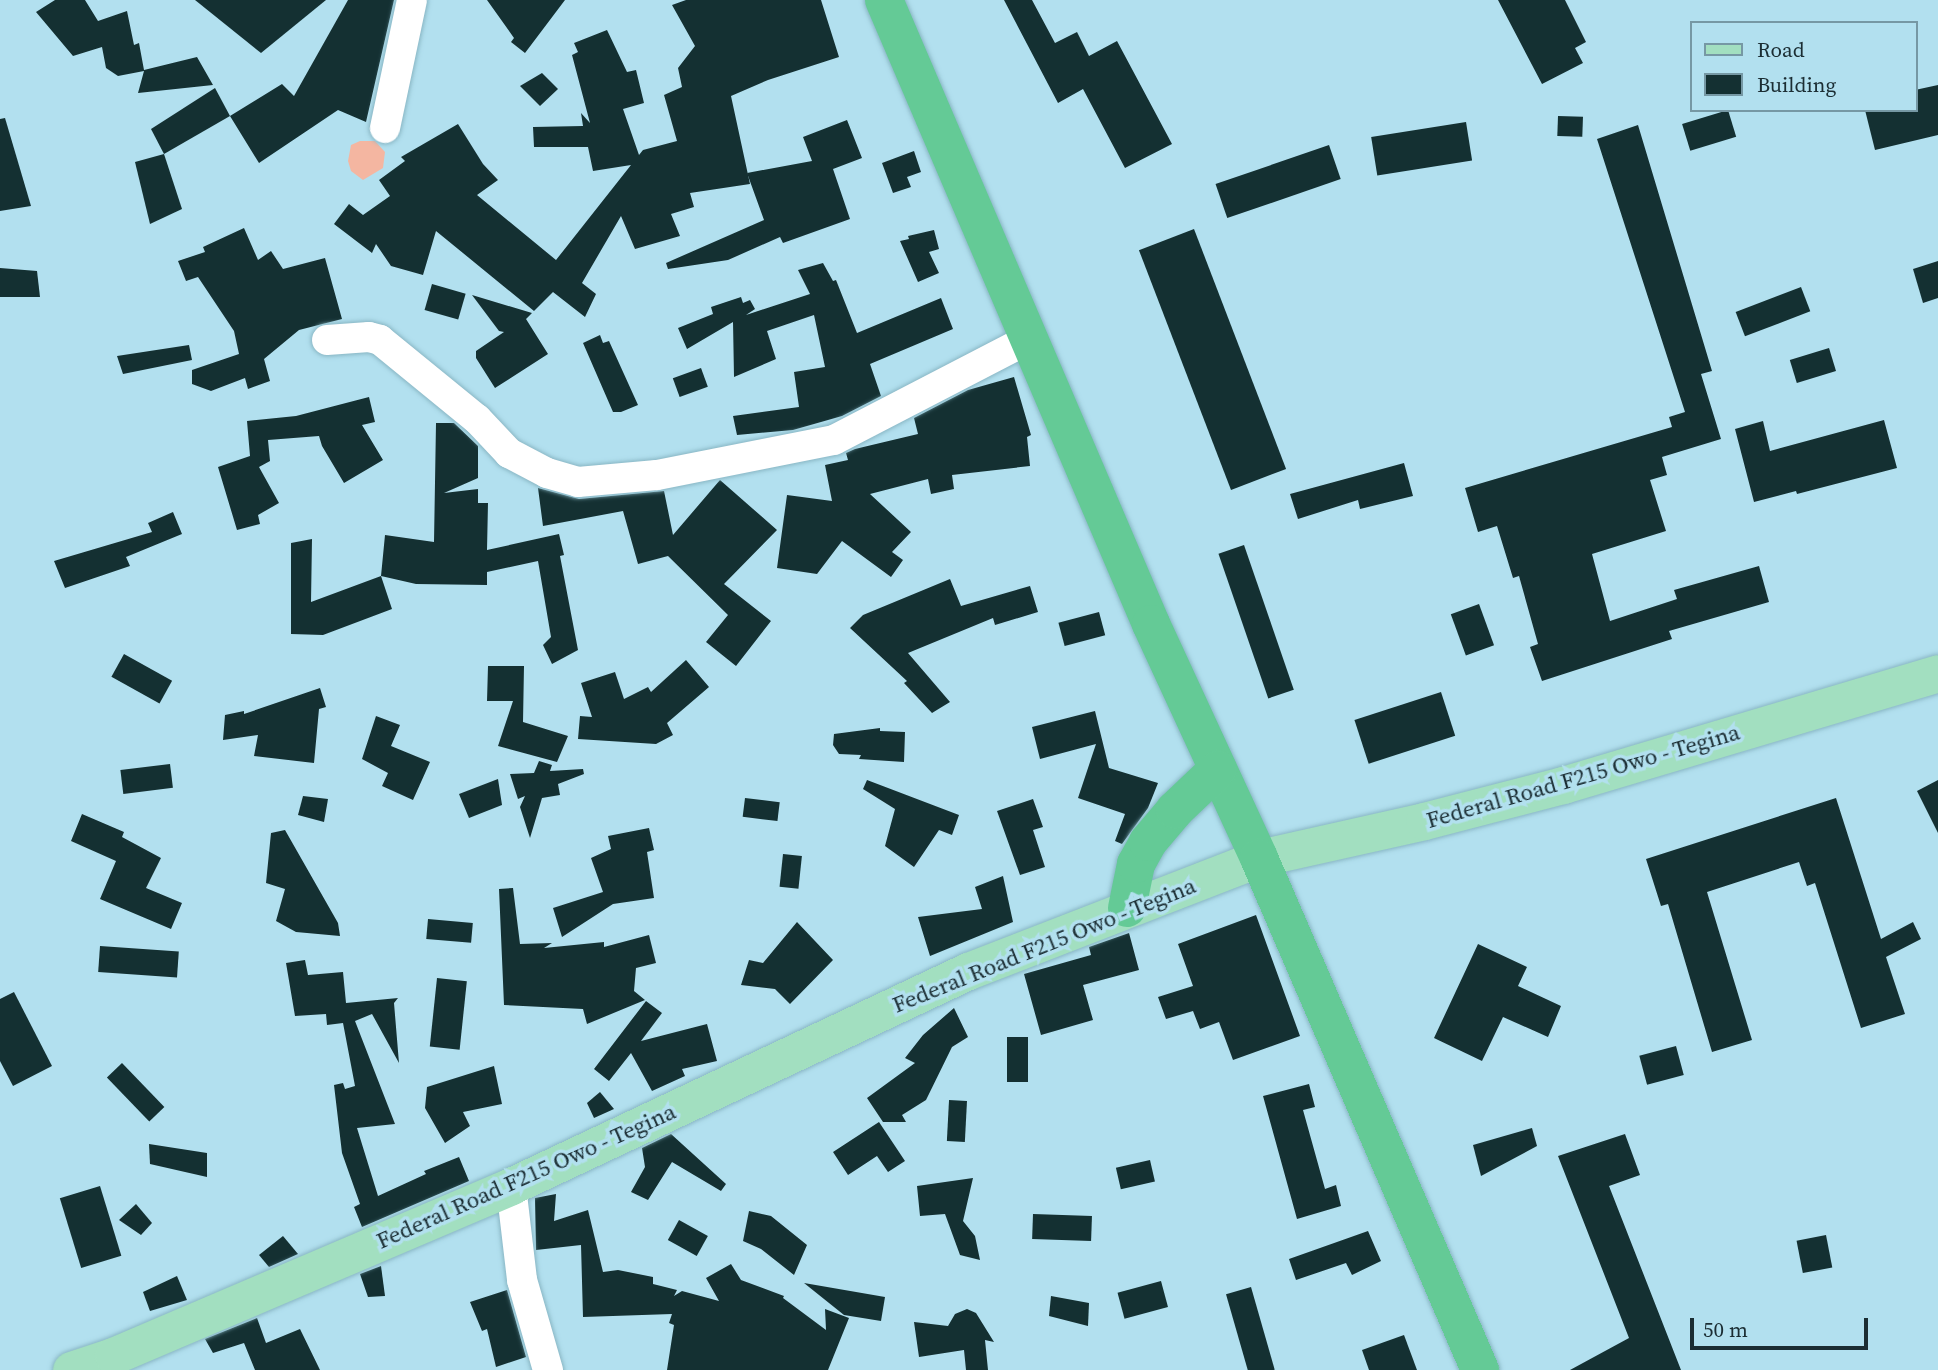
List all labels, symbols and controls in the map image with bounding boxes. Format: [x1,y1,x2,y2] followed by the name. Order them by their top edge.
[1689,21,1917,112] legend
[1757,35,1805,64] text: Road
[1757,70,1836,99] text: Building
[1423,718,1743,834] street label: Federal Road F215 Owo - Tegina
[888,871,1200,1019] street label: Federal Road F215 Owo - Tegina
[372,1097,680,1255] street label: Federal Road F215 Owo - Tegina
[1693,1304,1871,1348] scale bar
[1703,1315,1748,1344] text: 50 m

